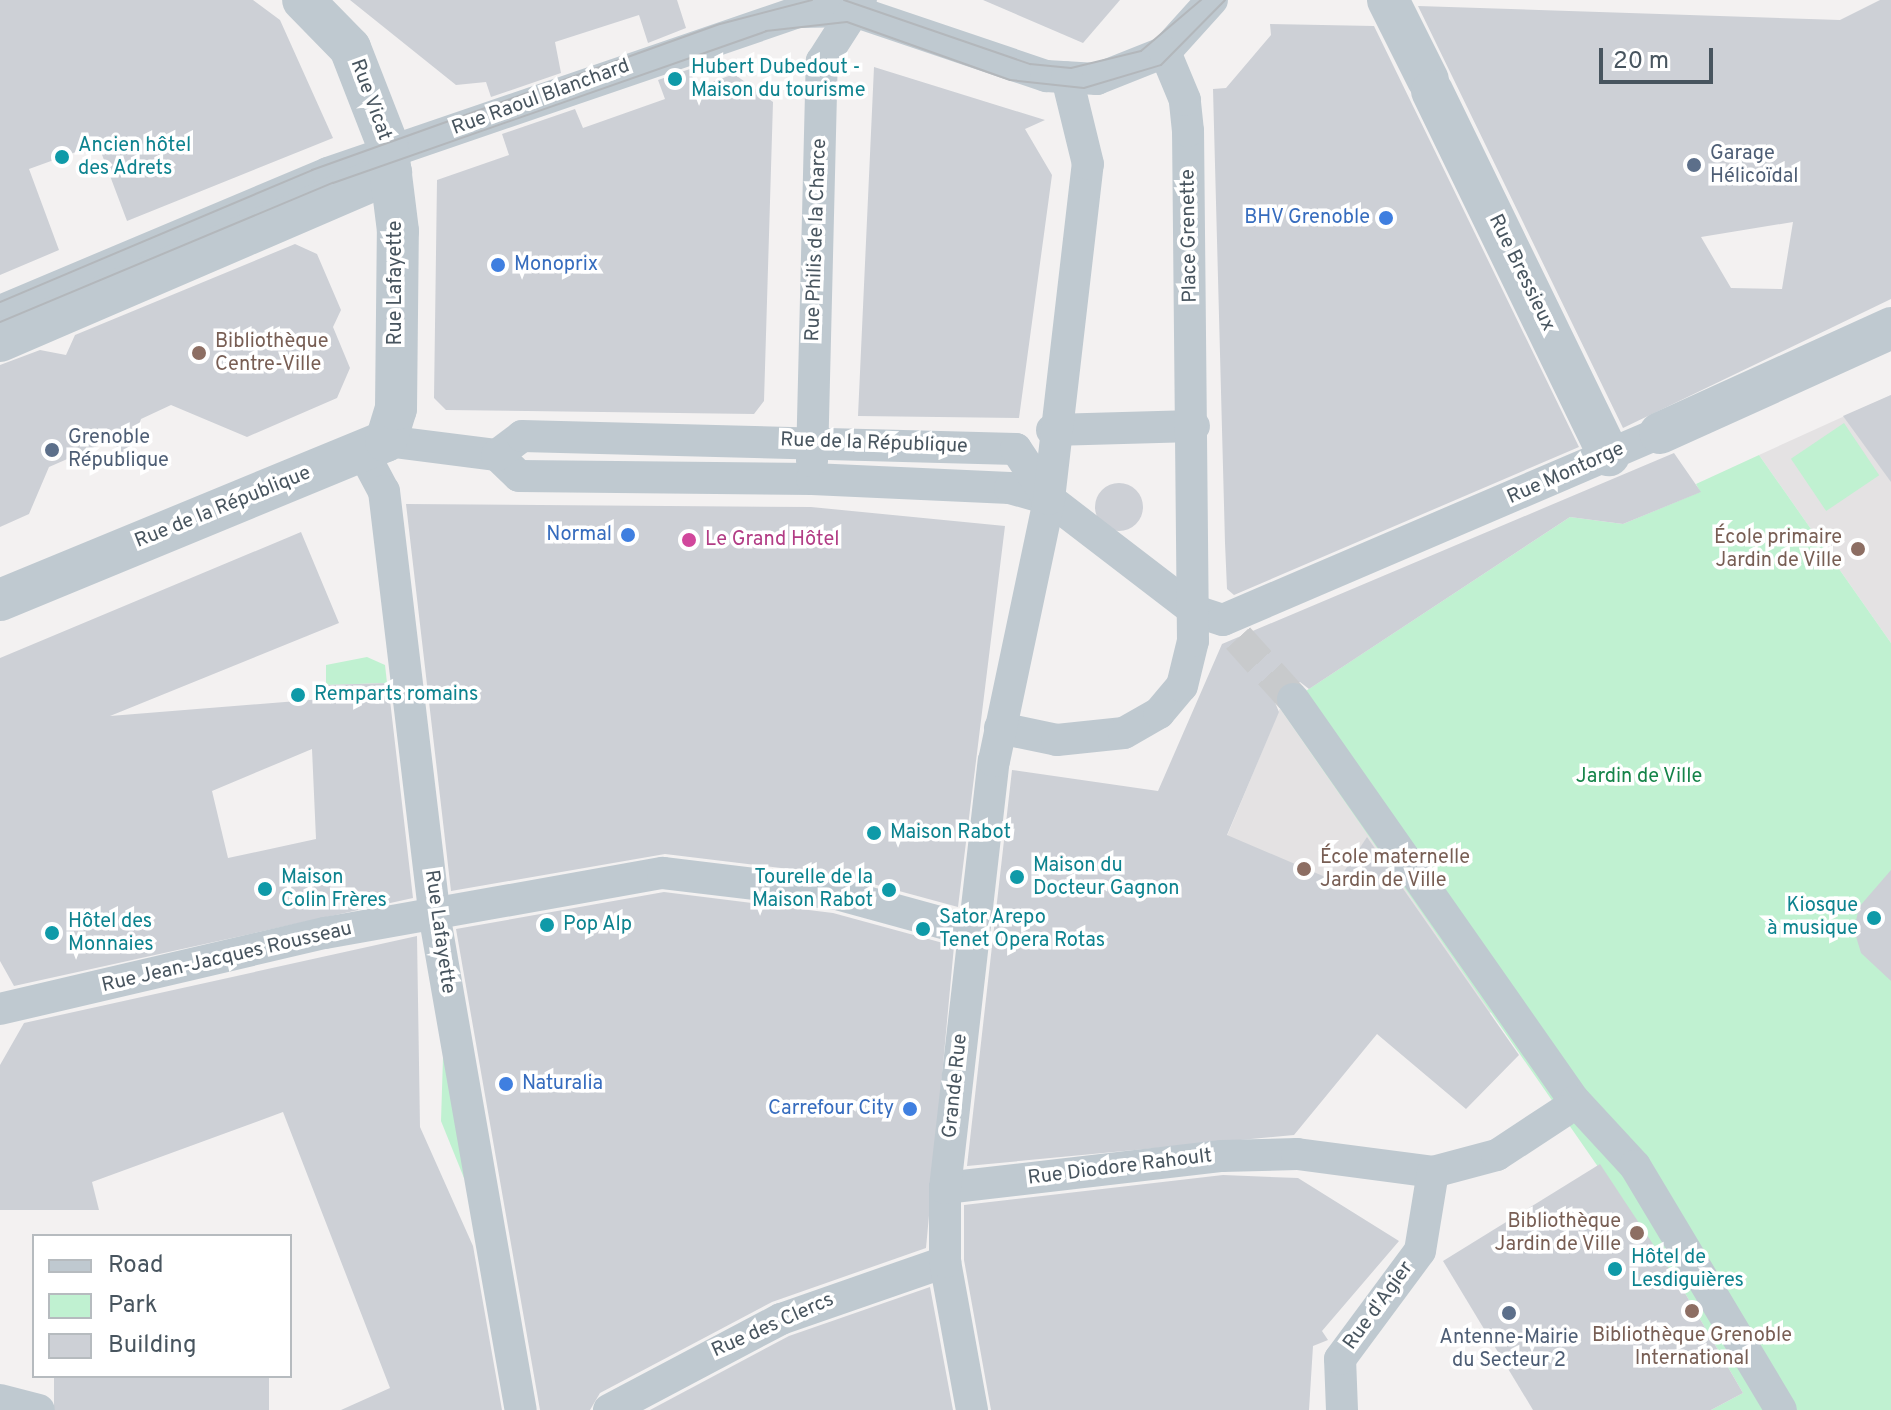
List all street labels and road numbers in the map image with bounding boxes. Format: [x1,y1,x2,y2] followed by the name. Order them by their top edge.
[449,55,633,141] street label: Rue Raoul Blanchard
[344,56,396,144] street label: Rue Vicat
[801,138,833,342] street label: Rue Philis de la Charce
[1177,169,1203,303] street label: Place Grenette
[1482,211,1560,335] street label: Rue Bressieux
[384,221,408,345] street label: Rue Lafayette
[780,429,968,459] street label: Rue de la République
[1504,438,1628,510] street label: Rue Montorge
[132,462,314,554] street label: Rue de la République
[418,869,460,995] street label: Rue Lafayette
[100,917,354,999] street label: Rue Jean-Jacques Rousseau
[939,1032,973,1140] street label: Grande Rue
[1027,1145,1213,1191] street label: Rue Diodore Rahoult
[1339,1257,1419,1355] street label: Rue d'Agier
[708,1288,838,1364] street label: Rue des Clercs

